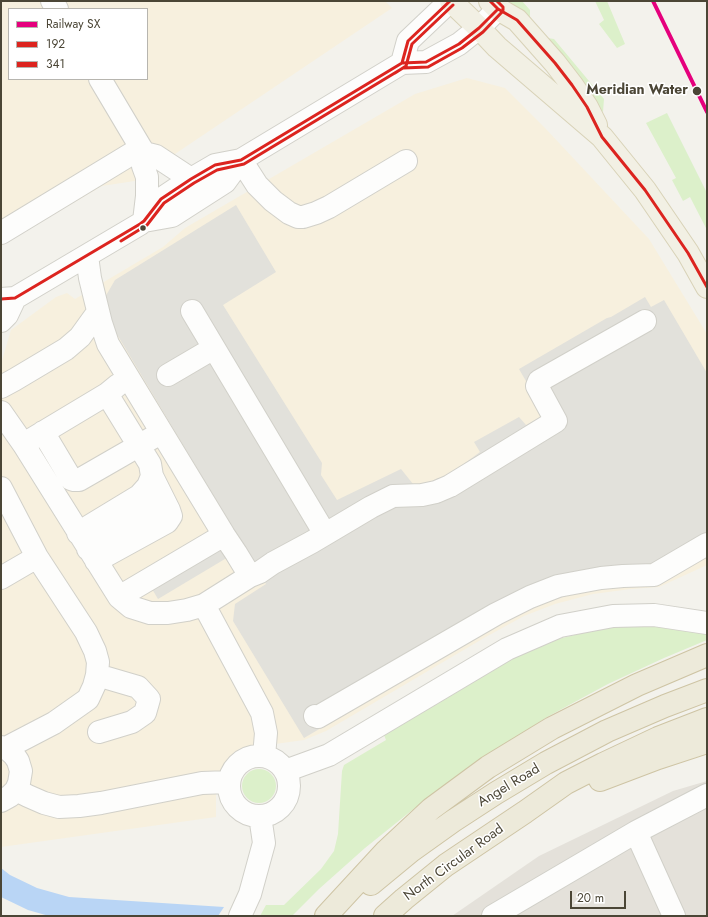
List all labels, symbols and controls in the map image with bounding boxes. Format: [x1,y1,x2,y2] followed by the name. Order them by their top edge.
[8,8,148,80] legend
[46,15,100,33] text: Railway SX
[46,35,65,53] text: 192
[46,55,65,73] text: 341
[586,83,688,99] place label: Meridian Water
[691,85,703,97] marker: Meridian Water
[138,223,148,233] unlabelled marker
[475,761,543,811] street label: Angel Road
[401,821,507,905] street label: North Circular Road
[572,883,628,909] scale bar
[577,889,604,907] text: 20 m

